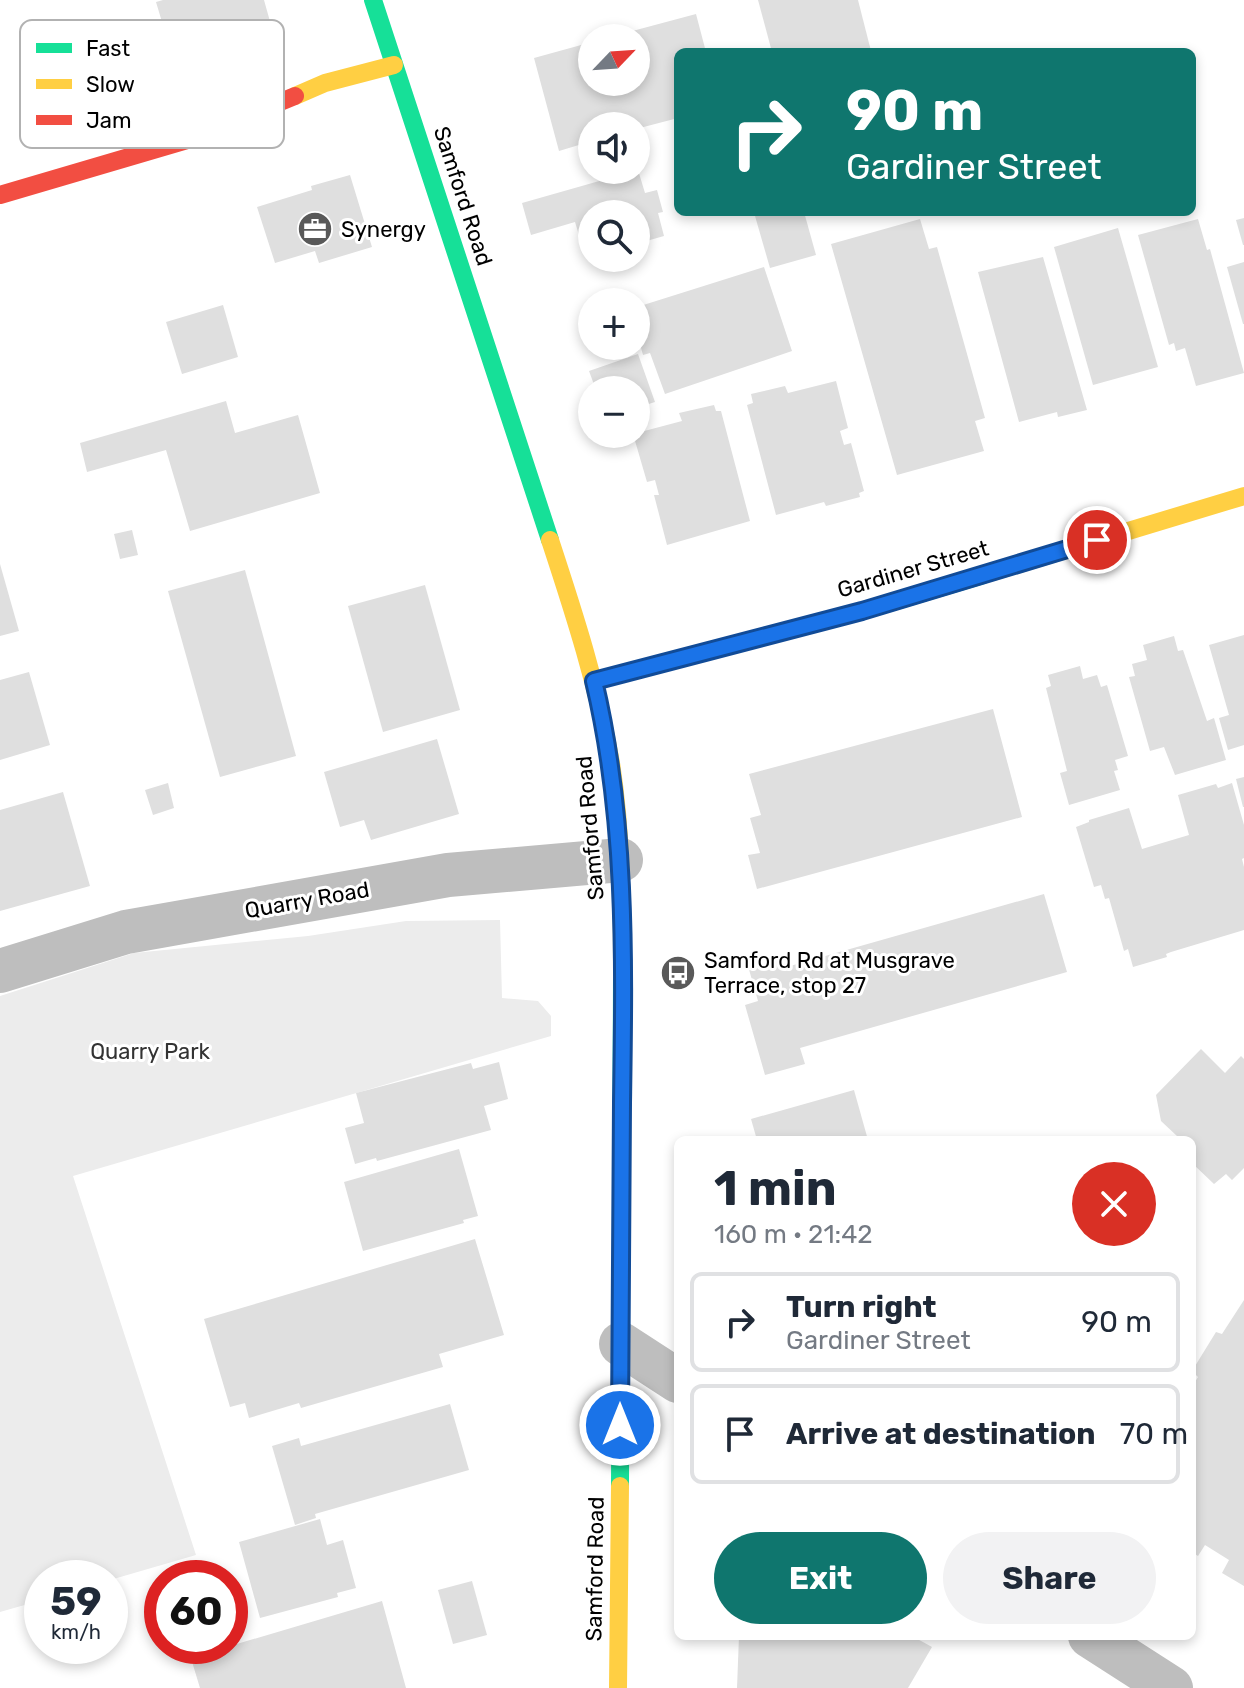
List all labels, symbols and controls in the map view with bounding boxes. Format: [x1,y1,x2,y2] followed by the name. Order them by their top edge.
[20,20,284,148] legend
[578,24,650,96] north arrow
[578,24,650,448] map controls
[86,35,131,62] text: Fast
[86,71,135,98] text: Slow
[846,78,983,144] text: 90 m
[714,80,818,184] icon: right
[86,107,132,134] text: Jam
[578,112,650,184] button: sound
[428,123,498,269] street label: Samford Road
[846,145,1102,188] text: Gardiner Street
[578,200,650,272] button: search
[296,210,334,248] office icon: Synergy
[341,216,426,243] place label: Synergy
[578,288,650,360] button: +
[578,376,650,448] button: −
[1063,506,1131,574] pin
[1075,518,1119,562] icon: arrive
[834,534,992,604] street label: Gardiner Street
[570,755,610,901] street label: Samford Road
[243,876,371,924] street label: Quarry Road
[704,947,955,999] place label: Samford Rd at Musgrave Terrace, stop 27
[659,954,697,992] bus stop icon: Samford Rd at Musgrave Terrace, stop 27
[90,1038,211,1065] park label: Quarry Park
[714,1160,837,1217] text: 1 min
[1072,1162,1156,1246] button: close
[714,1219,873,1250] text: 160 m · 21:42
[786,1289,937,1325] text: Turn right
[718,1300,762,1344] icon: right
[1081,1304,1152,1340] text: 90 m
[786,1325,971,1356] text: Gardiner Street
[578,1383,662,1467] position arrow
[718,1412,762,1456] icon: arrive
[786,1416,1096,1452] text: Arrive at destination
[1120,1416,1188,1452] text: 70 m
[580,1496,610,1642] street label: Samford Road
[714,1532,927,1624] button: Exit
[943,1532,1156,1624] button: Share
[144,1560,248,1664] speed limit sign: 60
[50,1578,102,1625] text: 59
[51,1620,101,1644] text: km/h

